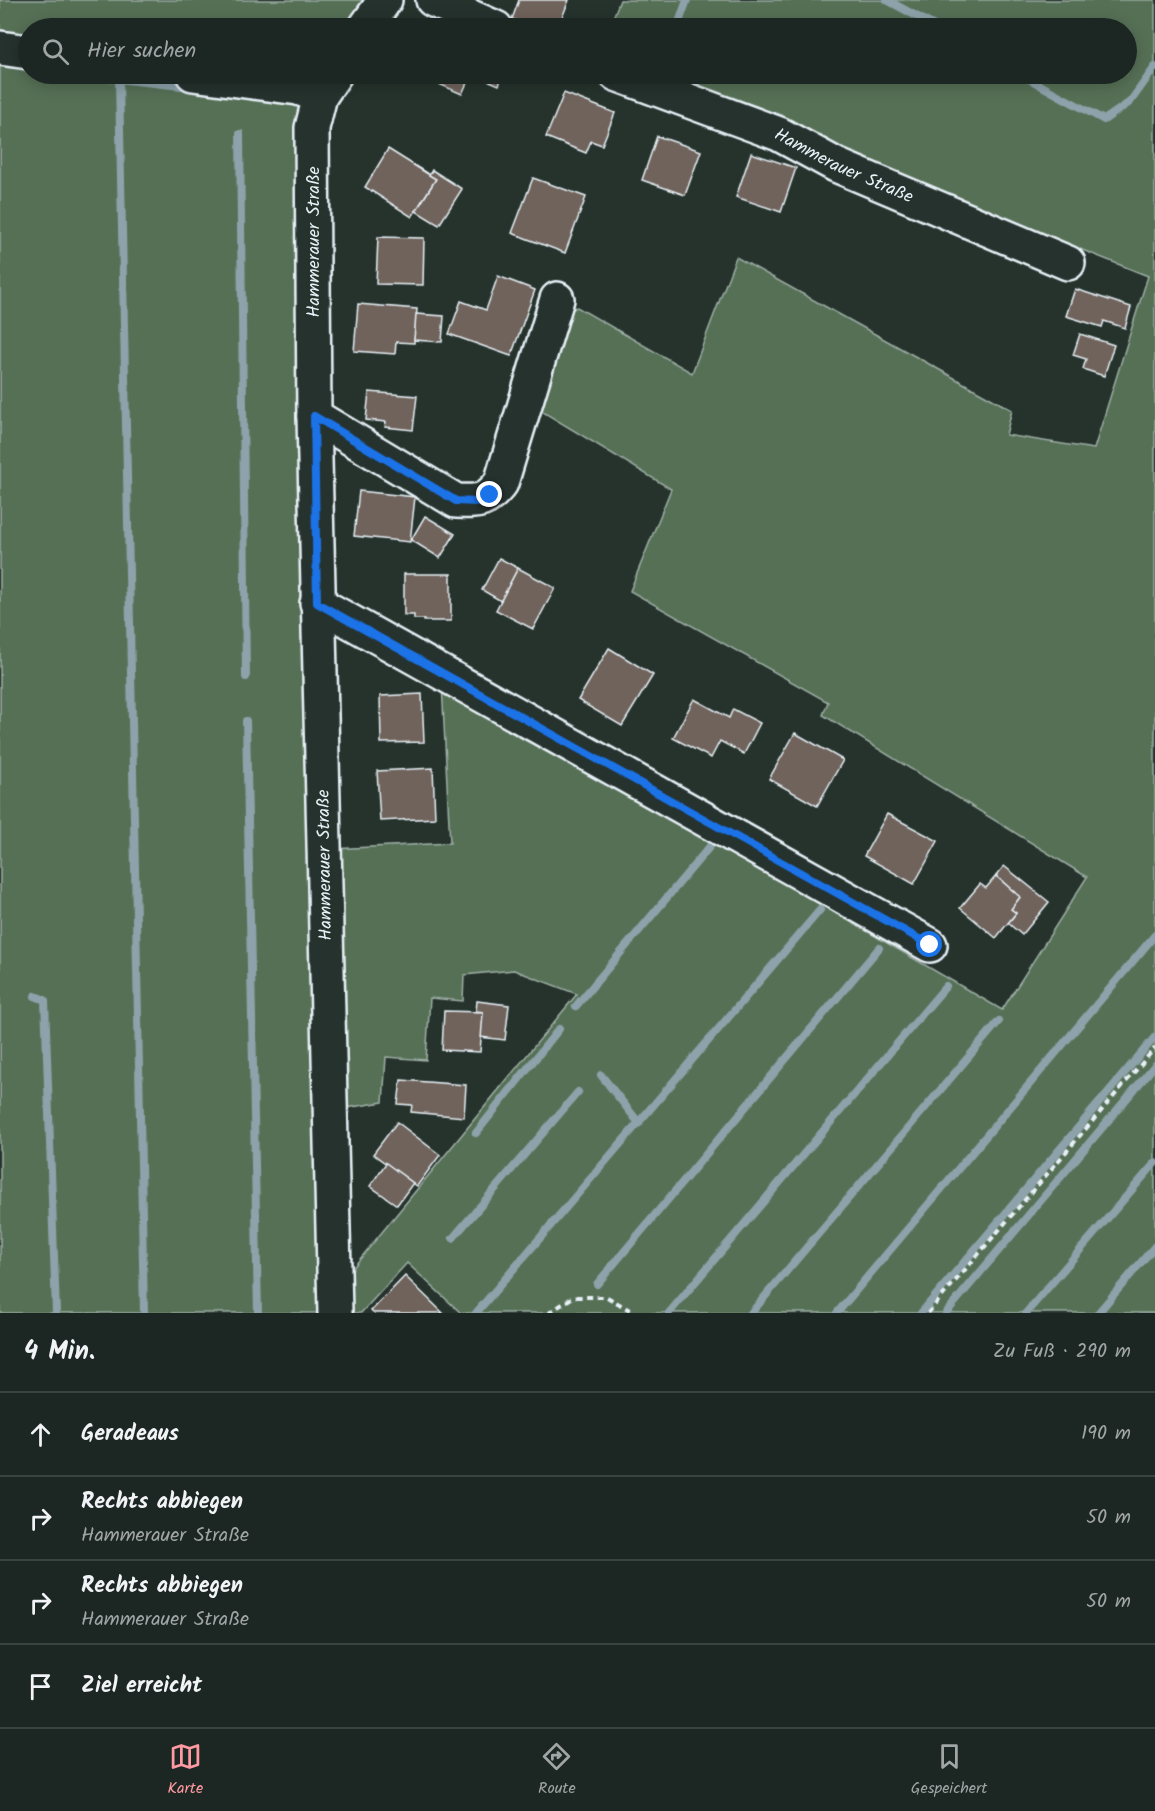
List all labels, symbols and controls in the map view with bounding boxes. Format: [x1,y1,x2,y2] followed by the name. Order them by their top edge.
[18,18,1137,84] search box
[87,34,196,69] text: Hier suchen
[39,35,72,68] icon: search
[768,121,918,212] street label: Hammerauer Straße
[300,166,329,318] street label: Hammerauer Straße
[476,481,502,507] route end
[310,789,341,941] street label: Hammerauer Straße
[916,931,942,957] route start
[24,1331,95,1373] text: 4 Min.
[993,1336,1131,1368] text: Zu Fuß · 290 m
[81,1417,179,1452] text: Geradeaus
[24,1418,57,1451] icon: ahead
[1081,1418,1131,1450] text: 190 m
[81,1485,243,1520] text: Rechts abbiegen
[24,1502,57,1535] icon: right
[1086,1502,1131,1534] text: 50 m
[81,1520,249,1552] text: Hammerauer Straße
[81,1569,243,1604] text: Rechts abbiegen
[24,1586,57,1619] icon: right
[1086,1586,1131,1618] text: 50 m
[81,1604,249,1636] text: Hammerauer Straße
[81,1669,202,1704] text: Ziel erreicht
[24,1670,57,1703] icon: arrive
[167,1740,203,1801] tab: Karte
[538,1740,576,1801] tab: Route
[911,1740,988,1801] tab: Gespeichert

